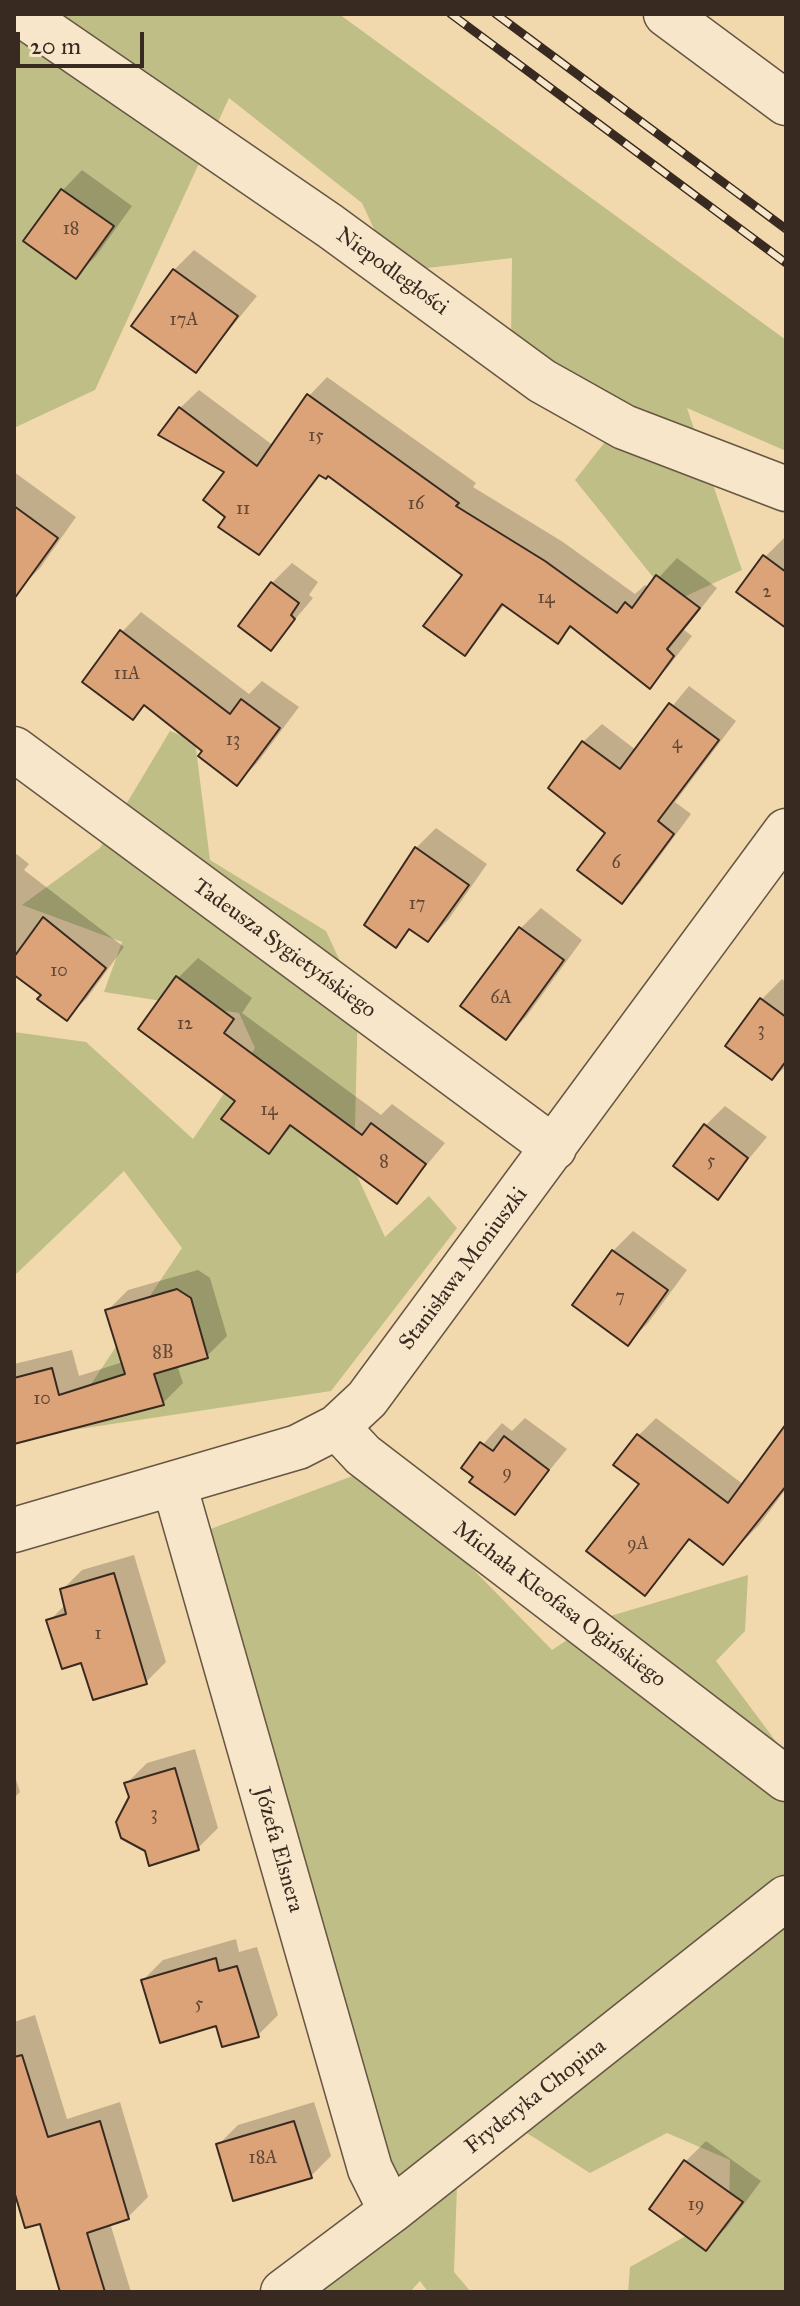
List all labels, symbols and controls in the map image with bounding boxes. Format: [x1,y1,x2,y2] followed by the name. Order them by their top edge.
[20,16,148,66] scale bar
[30,31,81,61] text: 20 m
[63,219,79,241] house number: 18
[331,222,453,322] street label: Niepodległości
[170,310,198,332] house number: 17A
[308,426,324,448] house number: 15
[408,494,424,516] house number: 16
[236,499,250,521] house number: 11
[763,582,771,604] house number: 2
[537,588,555,610] house number: 14
[114,664,140,686] house number: 11A
[226,730,240,752] house number: 13
[672,733,682,755] house number: 4
[611,853,621,875] house number: 6
[187,874,381,1024] street label: Tadeusza Sygietyńskiego
[409,894,425,916] house number: 17
[50,961,68,983] house number: 10
[490,988,512,1010] house number: 6A
[177,1014,193,1036] house number: 12
[757,1020,765,1042] house number: 3
[260,1100,278,1122] house number: 14
[707,1151,715,1173] house number: 5
[379,1152,389,1174] house number: 8
[394,1182,534,1356] street label: Stanisława Moniuszki
[615,1287,625,1309] house number: 7
[152,1343,174,1365] house number: 8B
[33,1389,51,1411] house number: 10
[502,1463,512,1485] house number: 9
[447,1516,671,1694] street label: Michała Kleofasa Ogińskiego
[627,1534,649,1556] house number: 9A
[94,1624,102,1646] house number: 1
[248,1784,308,1916] street label: Józefa Elsnera
[150,1804,158,1826] house number: 3
[195,1994,203,2016] house number: 5
[460,2034,612,2160] street label: Fryderyka Chopina
[249,2148,277,2170] house number: 18A
[688,2195,704,2217] house number: 19

